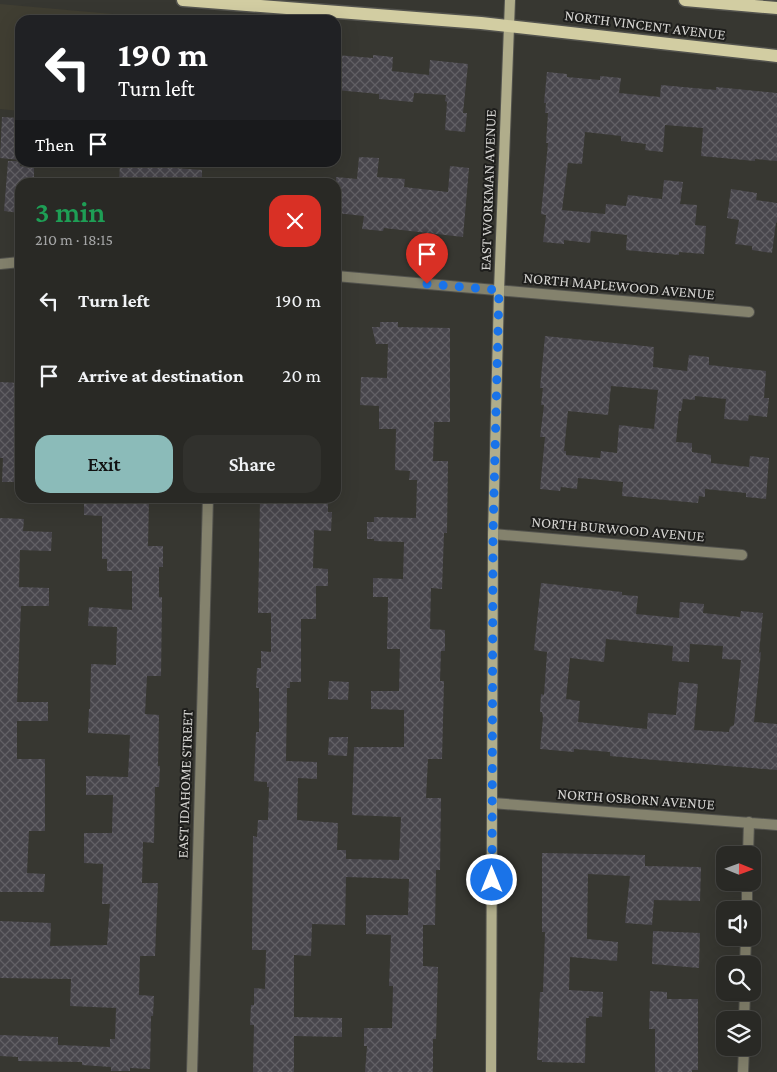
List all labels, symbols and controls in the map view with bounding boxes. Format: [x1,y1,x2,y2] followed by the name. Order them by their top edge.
[564,7,726,43] street label: NORTH VINCENT AVENUE
[35,35,100,100] icon: left
[118,35,208,74] text: 190 m
[118,76,195,101] text: Turn left
[477,109,499,271] street label: EAST WORKMAN AVENUE
[84,130,112,158] icon: arrive
[35,134,74,155] text: Then
[35,195,105,228] text: 3 min
[269,195,321,247] button: close
[35,231,113,248] text: 210 m · 18:15
[406,233,448,284] pin
[413,240,441,268] icon: arrive
[523,270,715,302] street label: NORTH MAPLEWOOD AVENUE
[35,287,63,315] icon: left
[78,290,150,311] text: Turn left
[275,290,321,311] text: 190 m
[35,362,63,390] icon: arrive
[78,365,244,386] text: Arrive at destination
[282,365,321,386] text: 20 m
[35,435,173,493] button: Exit
[183,435,321,493] button: Share
[531,513,705,545] street label: NORTH BURWOOD AVENUE
[174,709,196,859] street label: EAST IDAHOME STREET
[557,786,715,812] street label: NORTH OSBORN AVENUE
[716,846,761,891] north arrow
[716,846,761,1056] map controls
[465,853,517,905] position arrow
[716,901,761,946] button: sound
[716,956,761,1001] button: search
[716,1011,761,1056] button: layers

